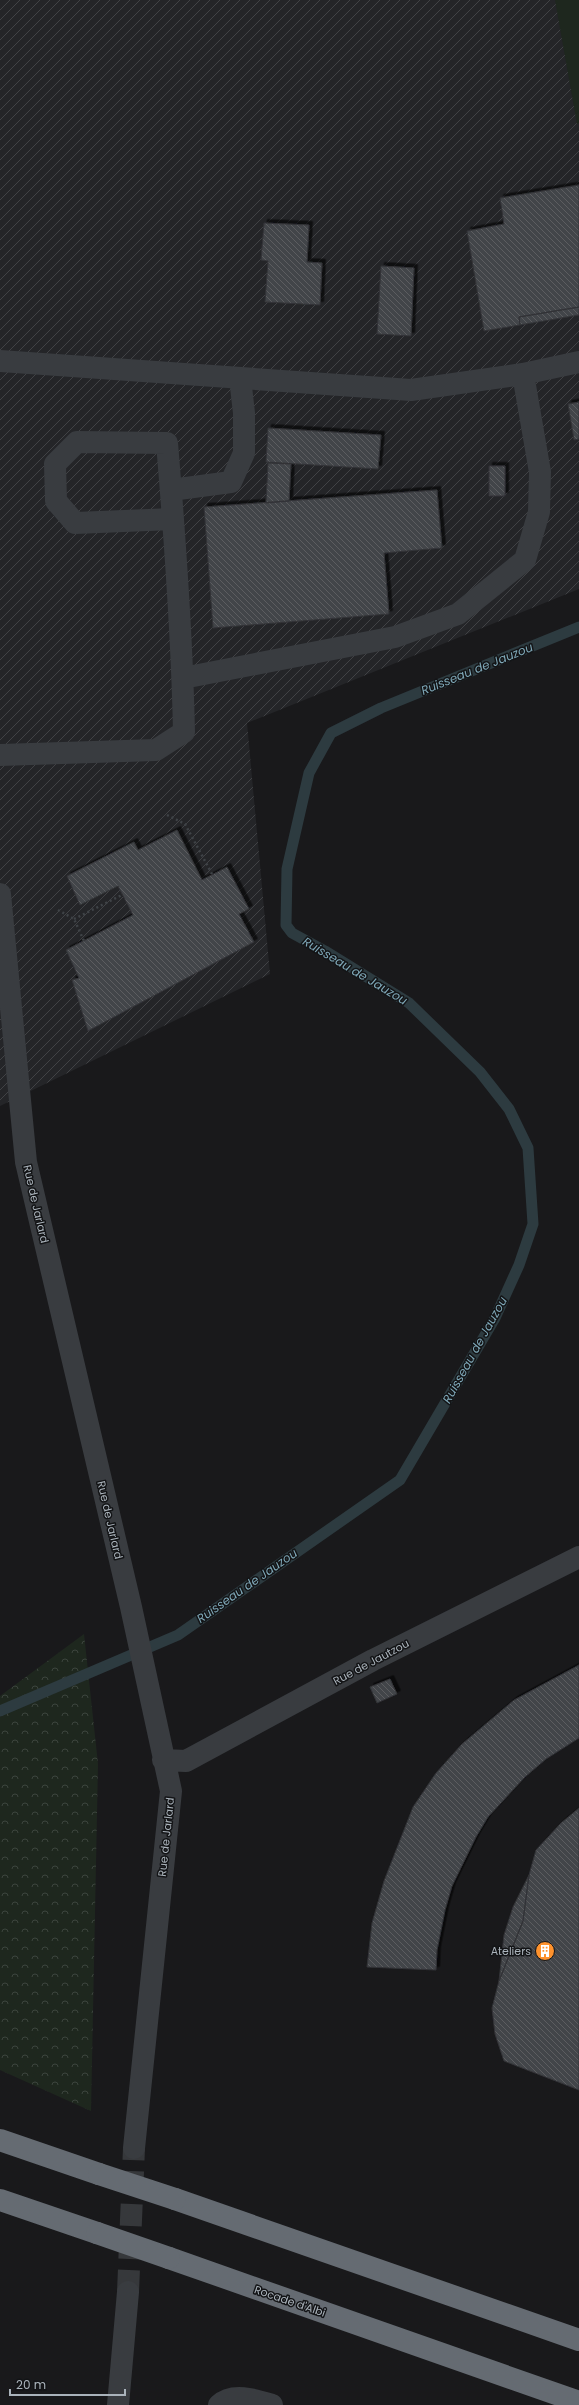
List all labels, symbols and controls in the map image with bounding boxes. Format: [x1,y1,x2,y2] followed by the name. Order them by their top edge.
[418,638,536,699] water label: Ruisseau de Jauzou
[300,933,411,1009] water label: Ruisseau de Jauzou
[19,1163,53,1245] street label: Rue de Jarlard
[438,1293,511,1406] water label: Ruisseau de Jauzou
[93,1479,127,1561] street label: Rue de Jarlard
[193,1544,301,1627] water label: Ruisseau de Jauzou
[330,1635,412,1689] street label: Rue de Jautzou
[154,1797,178,1877] street label: Rue de Jarlard
[534,1940,556,1962] building icon: Ateliers
[491,1943,531,1959] place label: Ateliers
[252,2281,328,2321] street label: Rocade d'Albi
[10,2371,125,2397] scale bar
[16,2376,46,2393] text: 20 m

